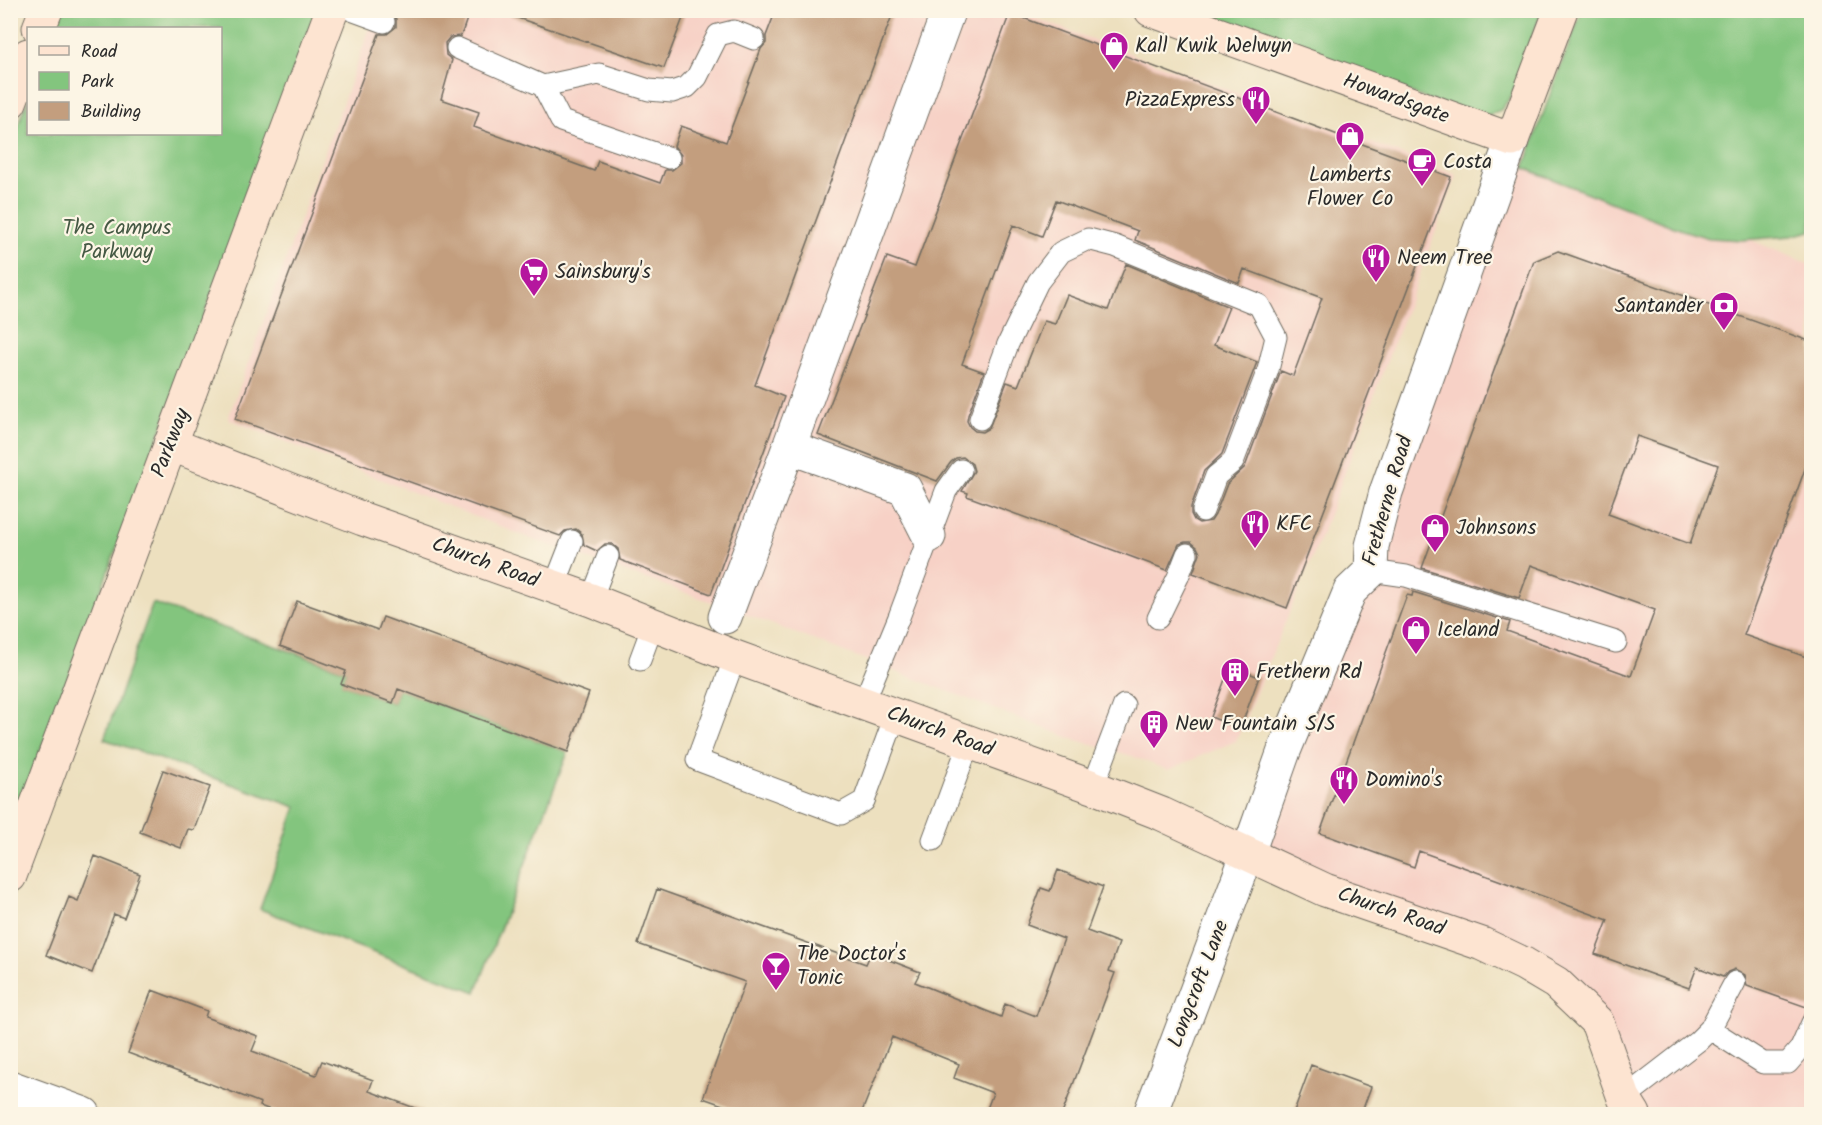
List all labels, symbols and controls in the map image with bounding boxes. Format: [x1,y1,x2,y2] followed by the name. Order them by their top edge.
[27,27,222,135] legend
[1098,30,1130,72] shop icon: Kall Kwik Welwyn
[1135,30,1292,63] place label: Kall Kwik Welwyn
[81,38,118,67] text: Road
[1338,64,1454,134] street label: Howardsgate
[81,68,114,97] text: Park
[1125,84,1235,117] place label: PizzaExpress
[1240,84,1272,126] restaurant icon: PizzaExpress
[81,98,141,127] text: Building
[1334,120,1366,162] shop icon: Lamberts Flower Co
[1406,146,1438,188] cafe icon: Costa
[1443,146,1492,179] place label: Costa
[1307,159,1393,216] place label: Lamberts Flower Co
[63,212,171,269] park label: The Campus Parkway
[1360,242,1392,284] restaurant icon: Neem Tree
[1397,242,1493,275] place label: Neem Tree
[518,256,550,298] supermarket icon: Sainsbury's
[555,256,651,289] place label: Sainsbury's
[1615,290,1704,323] place label: Santander
[1708,290,1740,332] bank icon: Santander
[143,403,199,482] street label: Parkway
[1354,431,1423,570] street label: Fretherne Road
[1239,508,1271,550] restaurant icon: KFC
[1276,508,1312,541] place label: KFC
[1419,512,1451,554] shop icon: Johnsons
[1456,512,1536,545] place label: Johnsons
[427,528,544,598] street label: Church Road
[1400,614,1432,656] shop icon: Iceland
[1437,614,1499,647] place label: Iceland
[1219,656,1251,698] building icon: Frethern Rd
[1256,656,1362,689] place label: Frethern Rd
[882,697,999,767] street label: Church Road
[1138,708,1170,750] building icon: New Fountain S/S
[1175,708,1335,741] place label: New Fountain S/S
[1328,764,1360,806] restaurant icon: Domino's
[1365,764,1443,797] place label: Domino's
[1333,878,1450,946] street label: Church Road
[1160,915,1239,1053] street label: Longcroft Lane
[797,938,906,995] place label: The Doctor's Tonic
[760,950,792,992] bar icon: The Doctor's Tonic

